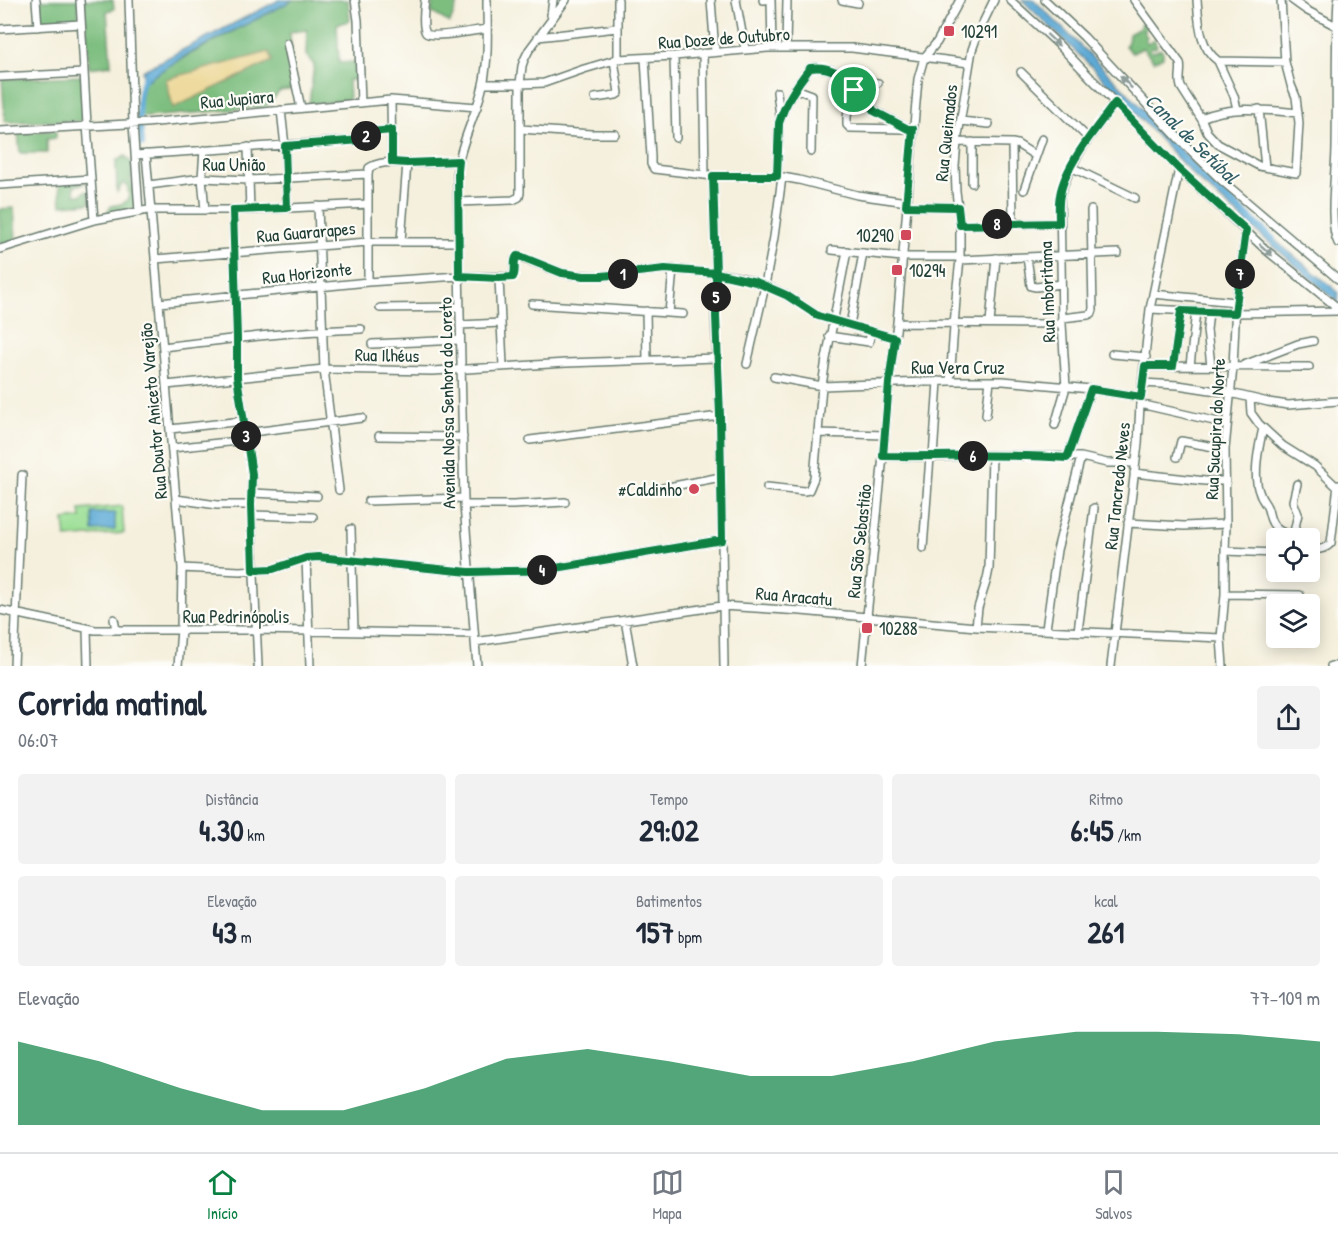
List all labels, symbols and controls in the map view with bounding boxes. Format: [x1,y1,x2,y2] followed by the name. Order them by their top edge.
[961,19,997,44] place label: 10291
[657,21,791,55] street label: Rua Doze de Outubro
[942,24,956,38] marker: 10291
[1045,32,1059,46] one-way arrow
[828,64,879,115] pin
[837,73,870,106] icon: arrive
[1120,76,1134,90] one-way arrow
[199,83,275,115] street label: Rua Jupiara
[928,83,964,183] street label: Rua Queimados
[1140,87,1246,190] water label: Canal de Setúbal
[351,121,381,151] pin: 2
[362,125,370,147] text: 2
[203,152,265,177] street label: Rua União
[982,209,1012,239] pin: 8
[994,213,1000,235] text: 8
[255,215,357,249] street label: Rua Guararapes
[856,223,894,248] place label: 10290
[899,228,913,242] marker: 10290
[1033,241,1061,343] street label: Rua Imboritama
[1259,243,1274,257] one-way arrow
[261,256,353,290] street label: Rua Horizonte
[909,258,946,283] place label: 10294
[608,259,638,289] pin: 1
[1225,259,1255,289] pin: 7
[620,263,626,285] text: 1
[890,263,904,277] marker: 10294
[1236,263,1244,285] text: 7
[701,282,731,312] pin: 5
[713,286,719,308] text: 5
[433,297,461,509] street label: Avenida Nossa Senhora do Loreto
[133,322,173,500] street label: Rua Doutor Aniceto Varejão
[355,342,419,368] street label: Rua Ilhéus
[911,355,1005,380] street label: Rua Vera Cruz
[1199,358,1231,500] street label: Rua Sucupira do Norte
[231,421,261,451] pin: 3
[1098,421,1136,551] street label: Rua Tancredo Neves
[242,425,250,447] text: 3
[958,441,988,471] pin: 6
[970,445,976,467] text: 6
[618,477,682,502] place label: #Caldinho
[687,482,701,496] marker: #Caldinho
[841,483,877,599] street label: Rua São Sebastião
[1266,528,1320,648] map controls
[1266,528,1320,582] button: locate
[527,555,557,585] pin: 4
[539,559,545,581] text: 4
[755,580,833,612] street label: Rua Aracatu
[1266,594,1320,648] button: layers
[183,604,289,629] street label: Rua Pedrinópolis
[879,616,918,641] place label: 10288
[860,621,874,635] marker: 10288
[18,681,206,725] text: Corrida matinal
[1257,686,1320,749] button: share
[18,726,58,753] text: 06:07
[206,788,258,810] text: Distância
[650,788,688,810] text: Tempo
[1089,788,1123,810] text: Ritmo
[199,810,244,850] text: 4.30
[639,810,699,850] text: 29:02
[1071,810,1113,850] text: 6:45
[244,824,265,846] text: km
[1113,824,1141,846] text: /km
[207,890,257,912] text: Elevação
[636,890,702,912] text: Batimentos
[1094,890,1118,912] text: kcal
[212,912,237,952] text: 43
[636,912,674,952] text: 157
[1088,912,1124,952] text: 261
[237,926,252,948] text: m
[674,926,702,948] text: bpm
[18,984,80,1011] text: Elevação
[1250,984,1320,1011] text: 77–109 m
[206,1166,239,1224] tab: Início
[651,1166,684,1224] tab: Mapa
[1095,1166,1132,1224] tab: Salvos

